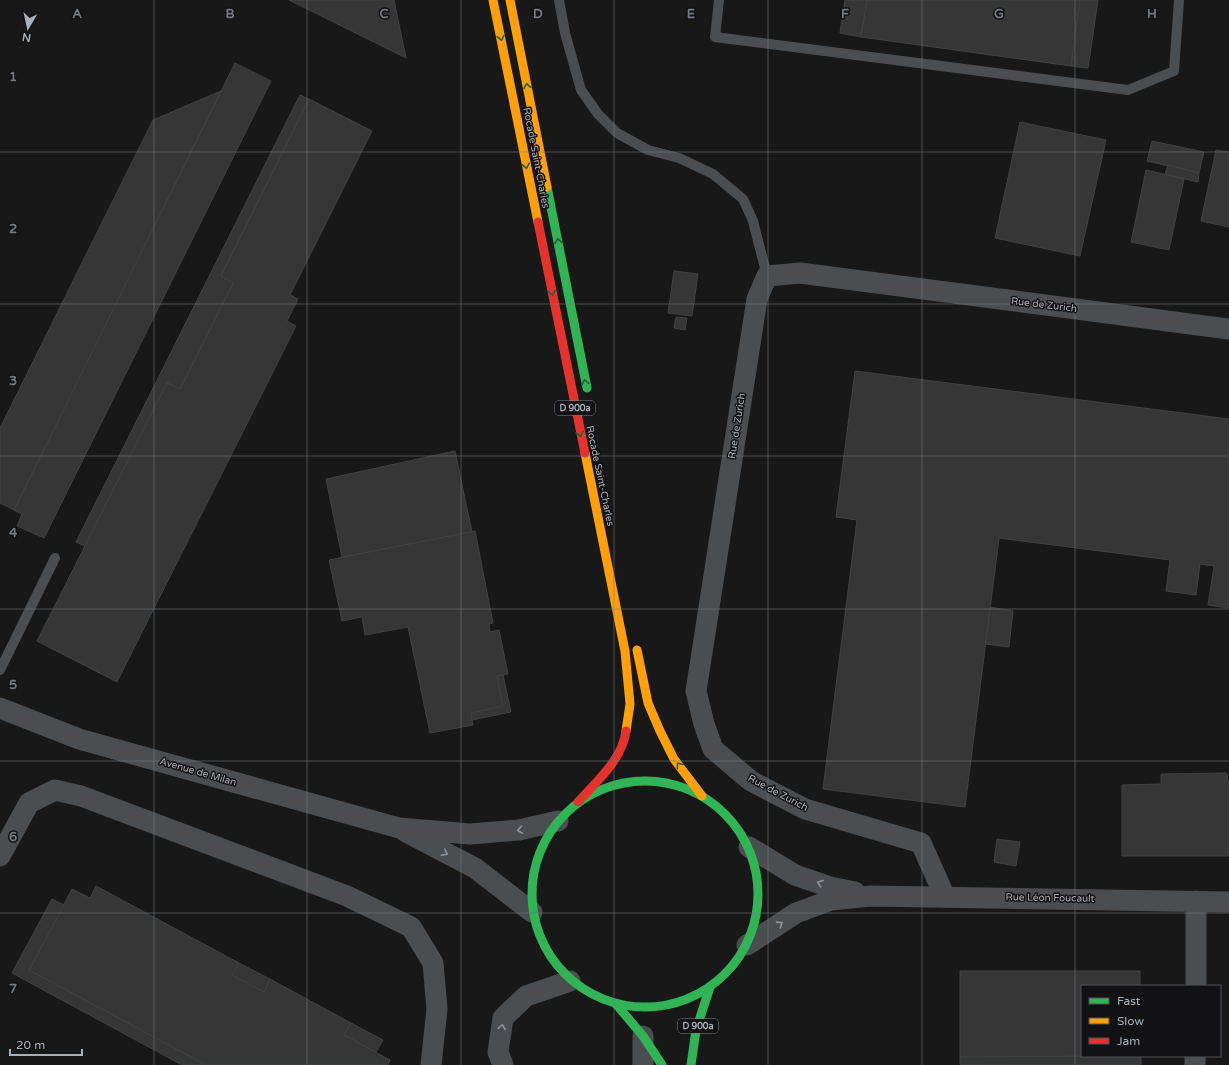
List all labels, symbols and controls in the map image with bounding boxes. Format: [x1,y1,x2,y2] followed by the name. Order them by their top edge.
[72,6,82,22] text: A
[225,6,235,22] text: B
[379,6,389,22] text: C
[533,6,543,22] text: D
[687,6,695,22] text: E
[841,6,849,22] text: F
[994,6,1004,22] text: G
[1147,6,1157,22] text: H
[8,8,48,48] north arrow
[21,30,32,44] text: N
[496,35,504,41] one-way arrow
[9,69,17,85] text: 1
[523,83,531,89] one-way arrow
[520,107,552,210] street label: Rocade Saint-Charles
[522,162,530,169] one-way arrow
[9,221,17,237] text: 2
[554,238,562,244] one-way arrow
[547,290,556,296] one-way arrow
[1010,295,1078,315] street label: Rue de Zurich
[9,373,17,389] text: 3
[582,379,590,385] one-way arrow
[726,392,748,460] street label: Rue de Zurich
[555,401,595,415] road number: D 900a
[583,425,617,527] street label: Rocade Saint-Charles
[576,431,584,437] one-way arrow
[9,525,18,541] text: 4
[9,677,17,693] text: 5
[158,755,238,789] street label: Avenue de Milan
[676,762,683,769] one-way arrow
[746,772,810,814] street label: Rue de Zurich
[517,825,523,833] one-way arrow
[9,829,17,845] text: 6
[441,848,449,856] one-way arrow
[816,880,823,888] one-way arrow
[1005,891,1095,905] street label: Rue Léon Foucault
[776,921,783,928] one-way arrow
[9,981,17,997] text: 7
[1081,985,1221,1057] legend
[1117,994,1141,1008] text: Fast
[1117,1014,1144,1028] text: Slow
[678,1019,718,1033] road number: D 900a
[497,1024,506,1030] one-way arrow
[10,1031,82,1057] scale bar
[1117,1034,1140,1048] text: Jam
[16,1038,45,1052] text: 20 m

